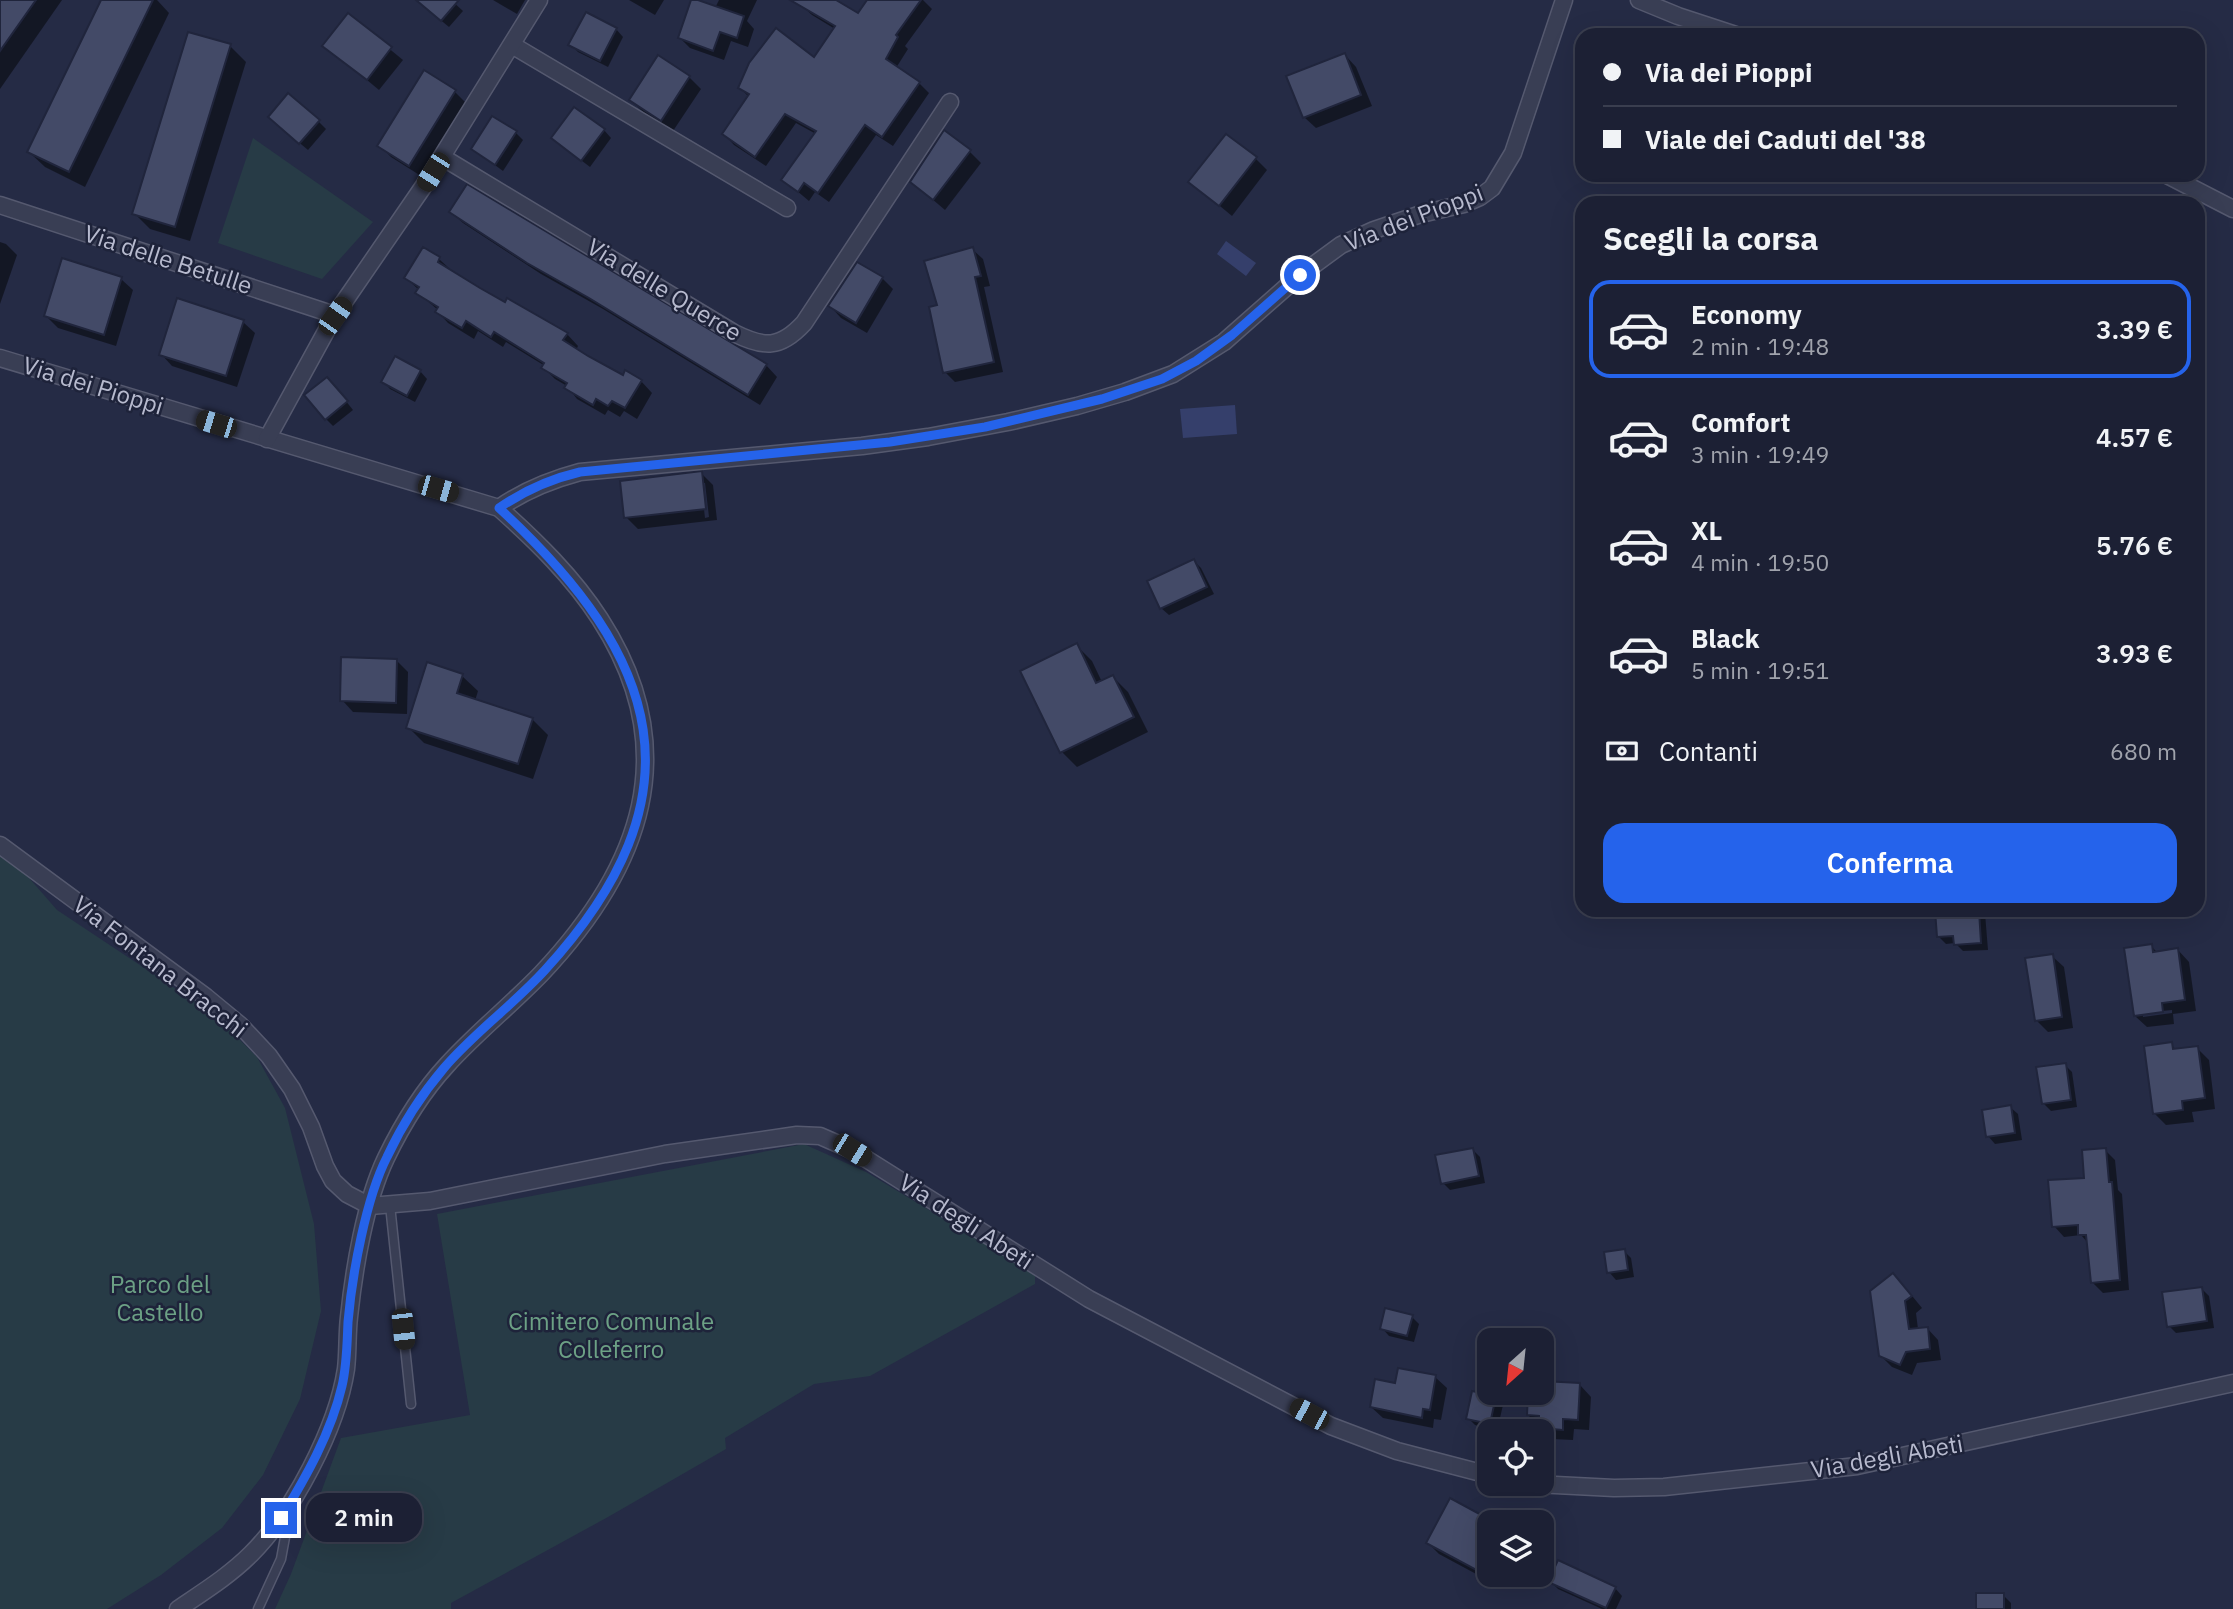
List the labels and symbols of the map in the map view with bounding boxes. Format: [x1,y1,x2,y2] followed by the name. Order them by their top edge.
[413,149,454,195] car
[1340,176,1487,258] street label: Via dei Pioppi
[80,217,256,301] street label: Via delle Betulle
[581,230,748,348] street label: Via delle Querce
[1284,259,1316,291] route start
[315,293,356,339] car
[19,348,168,422] street label: Via dei Pioppi
[193,408,240,440] car
[415,473,462,505] car
[67,888,254,1044] street label: Via Fontana Bracchi
[829,1130,876,1170] car
[893,1166,1040,1277] street label: Via degli Abeti
[110,1268,210,1328] park label: Parco del Castello
[508,1305,714,1365] park label: Cimitero Comunale Colleferro
[391,1307,416,1351] car
[1477,1328,1554,1405] north arrow
[1286,1395,1333,1433] car
[1808,1427,1965,1485] street label: Via degli Abeti
[306,1494,421,1542] callout: 2 min
[265,1502,297,1534] route end

